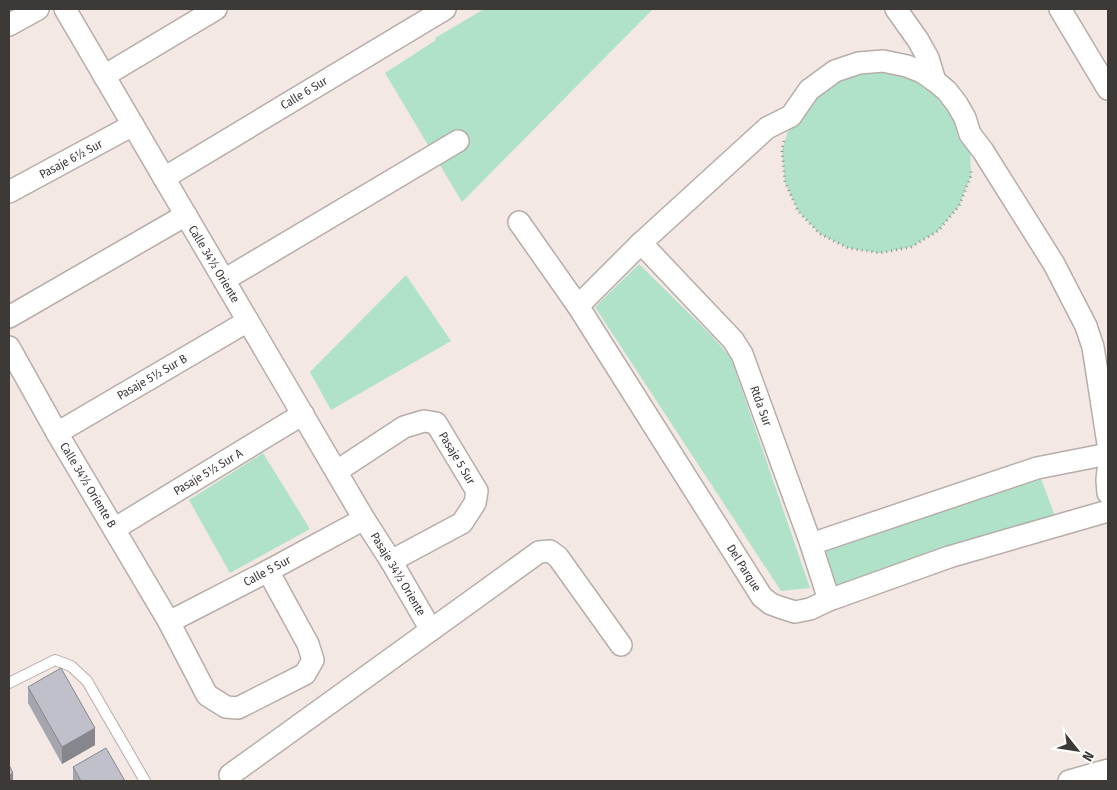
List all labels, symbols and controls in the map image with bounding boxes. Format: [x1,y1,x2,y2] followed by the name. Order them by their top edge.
[278,73,331,112] street label: Calle 6 Sur
[37,136,106,181] street label: Pasaje 6½ Sur
[185,223,243,305] street label: Calle 34½ Oriente
[115,351,190,403] street label: Pasaje 5½ Sur B
[747,384,775,429] street label: Rtda Sur
[436,429,479,487] street label: Pasaje 5 Sur
[57,440,119,531] street label: Calle 34½ Oriente B
[171,446,246,498] street label: Pasaje 5½ Sur A
[368,530,428,618] street label: Pasaje 34½ Oriente
[724,542,764,594] street label: Del Parque
[241,552,294,589] street label: Calle 5 Sur
[1052,725,1102,775] north arrow
[1078,748,1097,764] text: N

